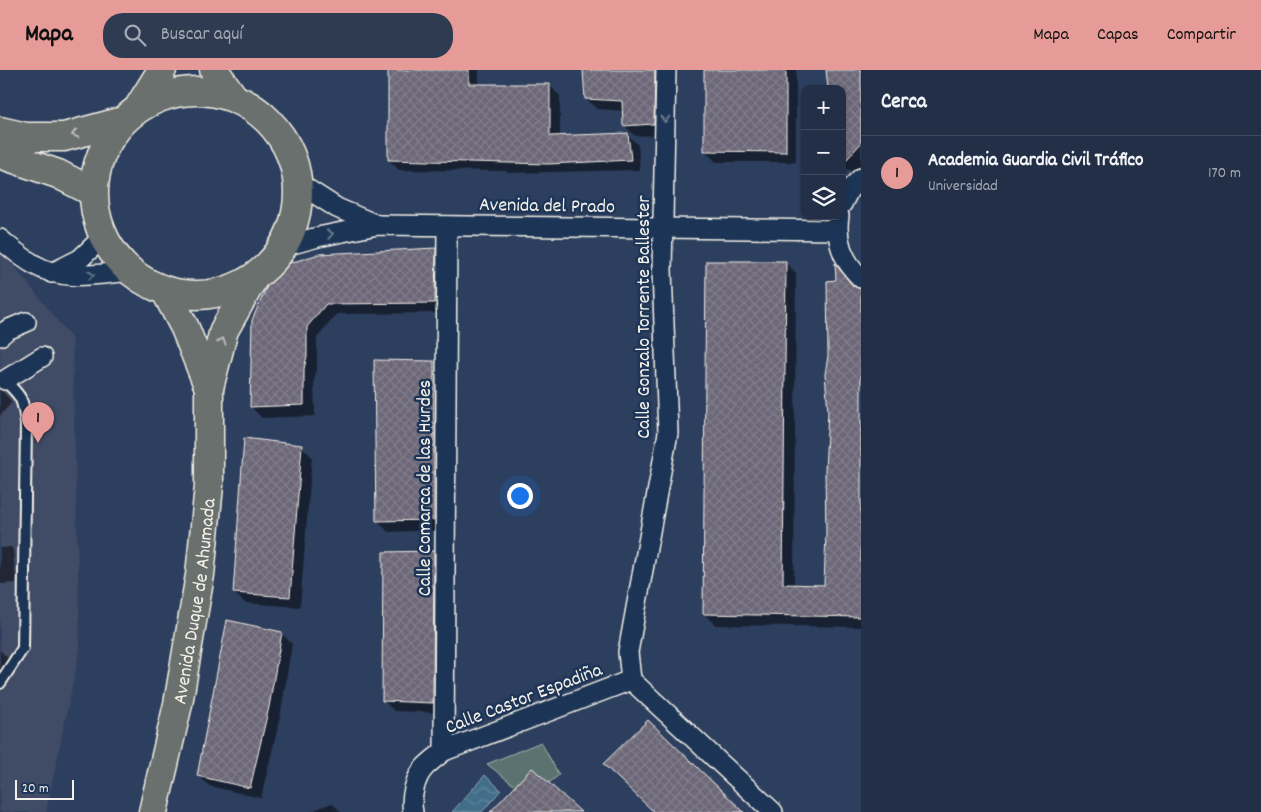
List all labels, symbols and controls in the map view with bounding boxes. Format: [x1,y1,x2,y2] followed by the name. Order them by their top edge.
[103,13,453,58] search box
[25,18,73,52] text: Mapa
[121,21,149,49] icon: search
[161,22,243,49] text: Buscar aquí
[1033,23,1069,48] text: Mapa
[1097,23,1139,48] text: Capas
[1167,23,1236,48] text: Compartir
[801,85,846,220] map controls
[801,85,846,130] button: +
[881,88,927,118] text: Cerca
[660,115,670,123] one-way arrow
[71,128,80,139] one-way arrow
[801,130,846,175] button: −
[928,148,1144,175] text: Academia Guardia Civil Tráfico
[895,162,899,185] text: 1
[1208,162,1241,185] text: 170 m
[801,175,846,220] button: layers
[928,175,998,198] text: Universidad
[479,192,615,222] street label: Avenida del Prado
[631,195,659,439] street label: Calle Gonzalo Torrente Ballester
[326,229,335,240] one-way arrow
[88,270,96,281] one-way arrow
[216,337,226,345] one-way arrow
[412,380,440,596] street label: Calle Comarca de las Hurdes
[22,402,54,443] pin: 1
[507,483,533,509] your location
[167,497,225,707] street label: Avenida Duque de Ahumada
[442,657,607,743] street label: Calle Castor Espadiña
[15,777,74,800] scale bar
[22,779,49,799] text: 20 m

